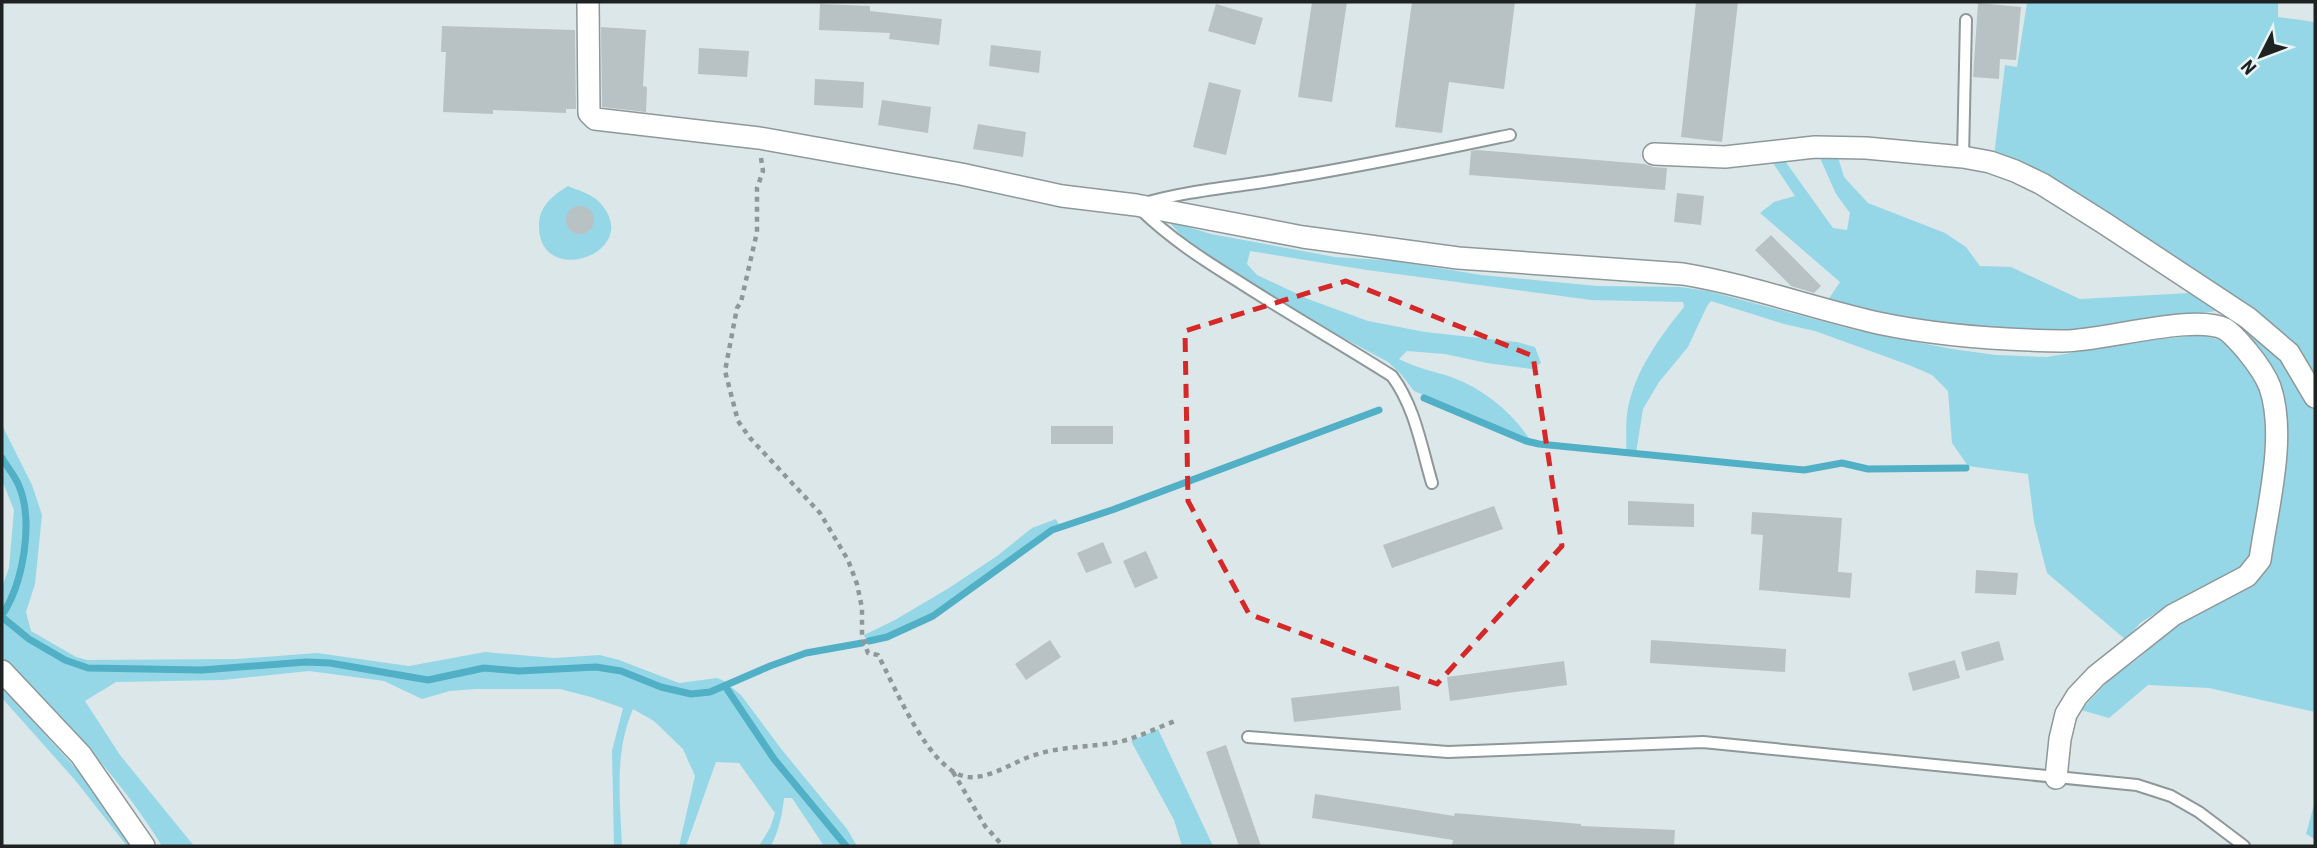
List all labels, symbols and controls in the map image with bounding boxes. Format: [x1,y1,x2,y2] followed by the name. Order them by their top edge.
[2226,21,2296,91] north arrow
[2236,55,2261,79] text: N

